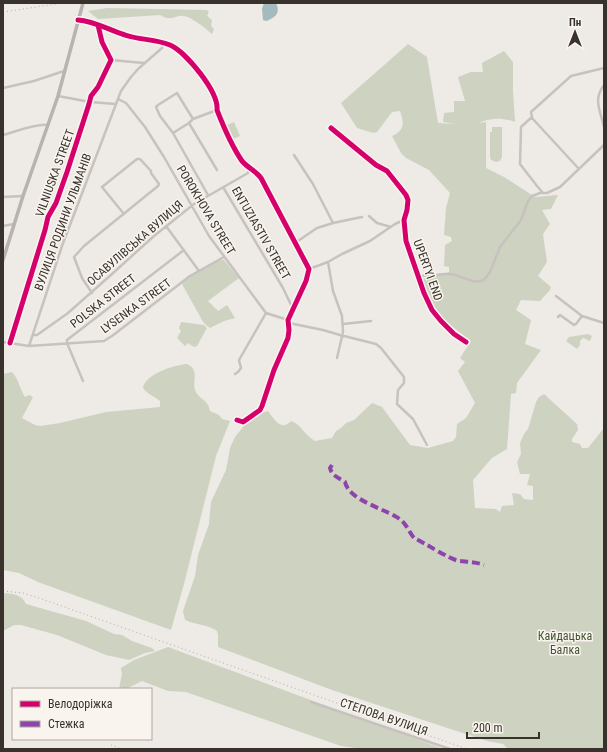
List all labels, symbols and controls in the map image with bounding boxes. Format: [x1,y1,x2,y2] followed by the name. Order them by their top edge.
[555,12,595,52] north arrow
[569,16,581,29] text: Пн
[33,127,77,219] street label: VILNIUSKA STREET
[32,152,94,292] street label: ВУЛИЦЯ РОДИНИ УЛЬМАНІВ
[174,163,238,257] street label: POROKHOVA STREET
[229,184,293,282] street label: ENTUZIASTIV STREET
[84,198,186,288] street label: ОСАВУЛІВСЬКА ВУЛИЦЯ
[410,238,446,303] street label: UPERTYI END
[68,271,138,331] street label: POLSKA STREET
[98,276,174,336] street label: LYSENKA STREET
[538,629,592,657] park label: Кайдацька Балка
[12,688,152,740] legend
[338,695,430,739] street label: СТЕПОВА ВУЛИЦЯ
[48,697,113,711] text: Велодоріжка
[467,714,539,740] scale bar
[48,717,85,731] text: Стежка
[473,721,503,735] text: 200 m

